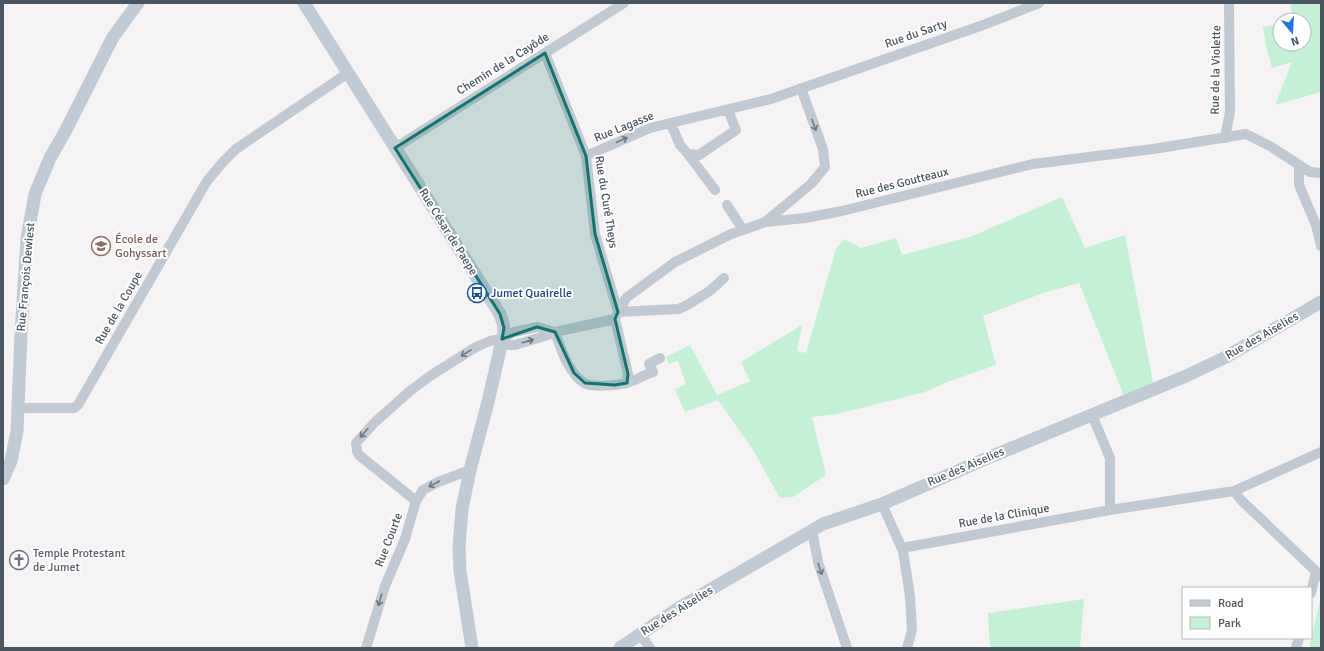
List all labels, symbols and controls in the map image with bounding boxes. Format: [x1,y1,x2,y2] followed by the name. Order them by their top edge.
[1272,12,1312,52] north arrow
[883,16,950,52] street label: Rue du Sarty
[1208,25,1224,115] street label: Rue de la Violette
[454,29,552,99] street label: Chemin de la Cayôde
[1289,34,1301,48] text: N
[592,108,656,146] street label: Rue Lagasse
[811,119,819,131] one-way arrow
[616,136,628,144] one-way arrow
[591,155,621,249] street label: Rue du Curé Theys
[854,164,951,202] street label: Rue des Goutteaux
[415,186,481,278] street label: Rue César de Paepe
[14,222,38,332] street label: Rue François Dewiest
[115,232,166,261] place label: École de Gohyssart
[90,235,112,257] school or university icon: École de Gohyssart
[92,269,146,347] street label: Rue de la Coupe
[466,282,488,304] bus stop icon: Jumet Quairelle
[491,286,572,301] place label: Jumet Quairelle
[1223,309,1301,363] street label: Rue des Aiselies
[521,337,534,344] one-way arrow
[460,349,472,357] one-way arrow
[360,428,369,438] one-way arrow
[925,444,1007,490] street label: Rue des Aiselies
[428,481,440,489] one-way arrow
[957,501,1051,531] street label: Rue de la Clinique
[372,511,406,569] street label: Rue Courte
[33,546,125,575] place label: Temple Protestant de Jumet
[8,549,30,571] church icon: Temple Protestant de Jumet
[817,563,824,576] one-way arrow
[638,583,716,639] street label: Rue des Aiselies
[1182,587,1312,639] legend
[376,593,383,606] one-way arrow
[1218,596,1244,611] text: Road
[1218,616,1241,631] text: Park

